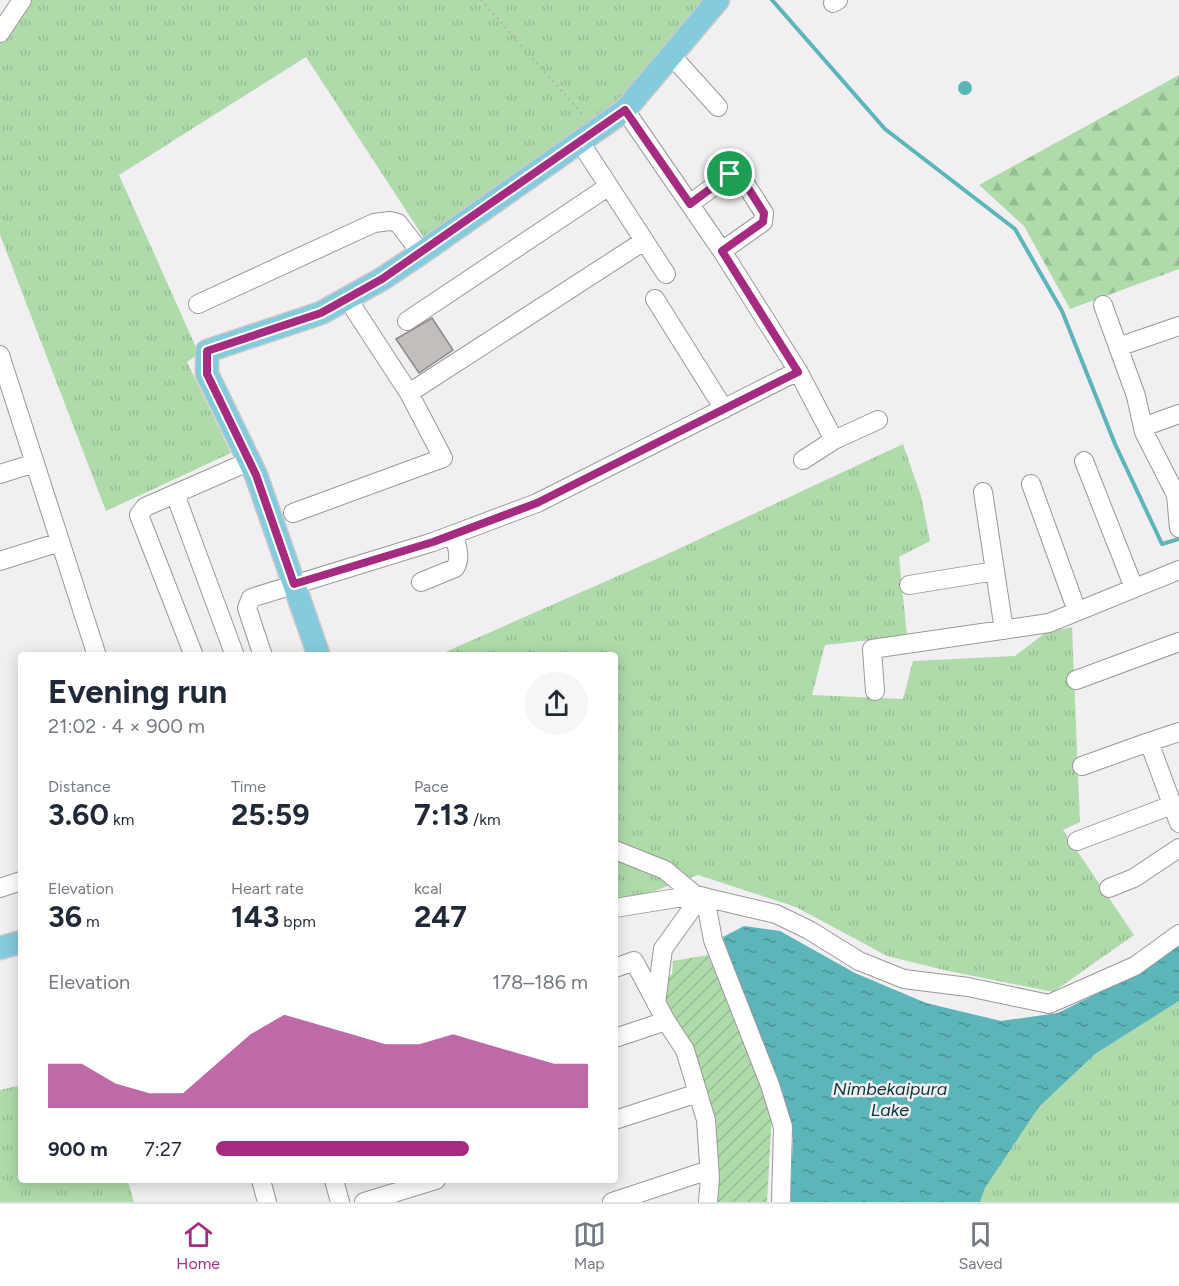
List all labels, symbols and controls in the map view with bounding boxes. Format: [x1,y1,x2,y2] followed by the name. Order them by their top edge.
[704,148,755,199] pin
[713,157,746,190] icon: arrive
[48,672,227,711] text: Evening run
[525,672,588,735] button: share
[48,714,205,738] text: 21:02 · 4 × 900 m
[48,777,111,796] text: Distance
[231,777,266,796] text: Time
[414,777,449,796] text: Pace
[48,796,109,833] text: 3.60
[231,796,310,833] text: 25:59
[414,796,469,833] text: 7:13
[109,810,134,829] text: km
[469,810,501,829] text: /km
[48,879,114,898] text: Elevation
[231,879,304,898] text: Heart rate
[414,879,442,898] text: kcal
[48,898,82,935] text: 36
[231,898,279,935] text: 143
[414,898,467,935] text: 247
[82,912,100,931] text: m
[279,912,316,931] text: bpm
[48,970,130,994] text: Elevation
[492,970,588,994] text: 178–186 m
[833,1078,948,1121] water label: Nimbekaipura Lake
[48,1137,108,1161] text: 900 m
[144,1137,182,1161] text: 7:27
[176,1218,220,1273] tab: Home
[573,1218,606,1273] tab: Map
[958,1218,1003,1273] tab: Saved

